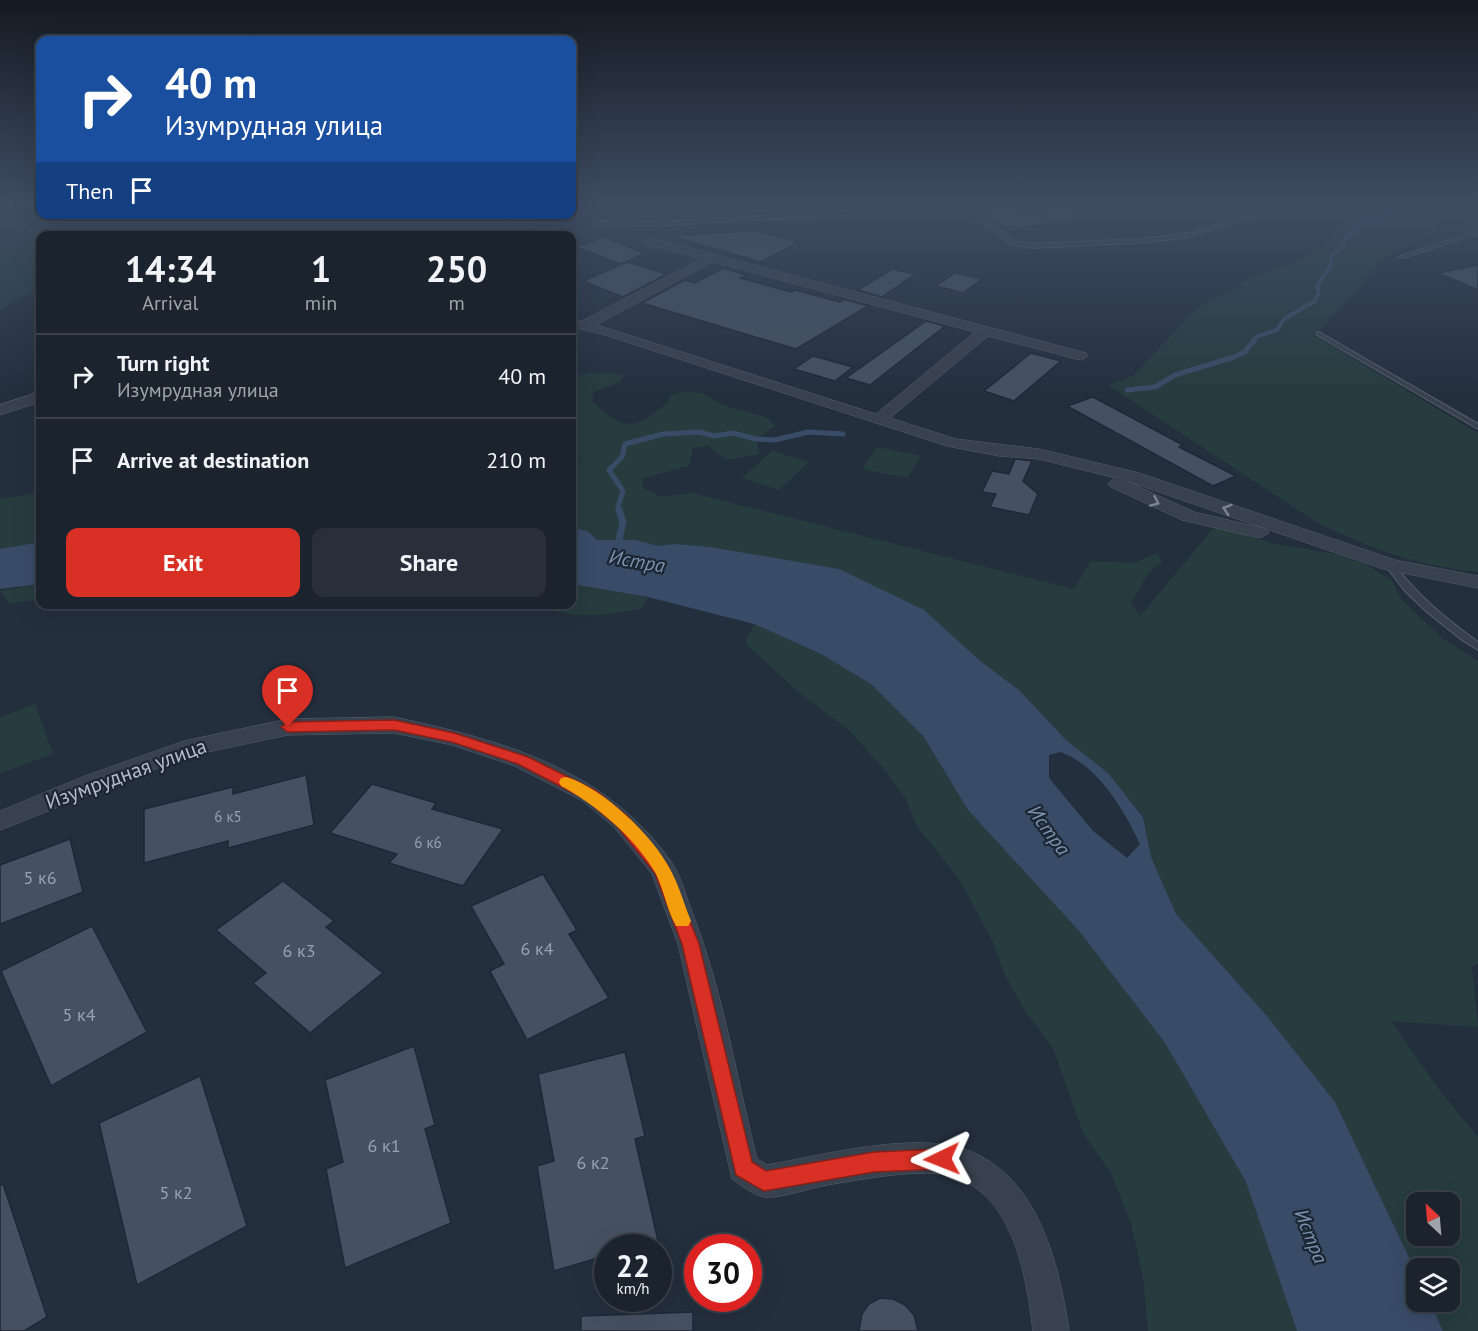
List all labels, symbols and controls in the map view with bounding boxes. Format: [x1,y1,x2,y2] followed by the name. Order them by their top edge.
[165,55,257,110] text: 40 m
[66,60,144,138] icon: right
[165,108,383,142] text: Изумрудная улица
[125,174,158,207] icon: arrive
[66,177,113,205] text: Then
[125,245,216,292] text: 14:34
[311,245,331,292] text: 1
[426,245,487,292] text: 250
[142,290,198,316] text: Arrival
[305,290,337,316] text: min
[449,290,465,316] text: m
[117,349,209,377] text: Turn right
[66,360,99,393] icon: right
[498,362,546,390] text: 40 m
[117,377,279,403] text: Изумрудная улица
[66,444,99,477] icon: arrive
[117,446,309,474] text: Arrive at destination
[486,446,546,474] text: 210 m
[1149,494,1160,506] one-way arrow
[1222,504,1233,517] one-way arrow
[66,528,300,597] button: Exit
[312,528,546,597] button: Share
[607,543,667,579] water label: Истра
[262,665,313,727] pin
[271,674,304,707] icon: arrive
[42,732,210,815] street label: Изумрудная улица
[1022,799,1076,861] water label: Истра
[214,807,242,826] house number: 6 к5
[414,833,442,852] house number: 6 к6
[23,866,57,889] house number: 5 к6
[520,937,554,960] house number: 6 к4
[282,939,316,962] house number: 6 к3
[62,1003,96,1026] house number: 5 к4
[910,1127,974,1191] position arrow
[367,1134,401,1157] house number: 6 к1
[576,1151,610,1174] house number: 6 к2
[159,1181,193,1204] house number: 5 к2
[1406,1192,1460,1246] north arrow
[1406,1192,1460,1312] map controls
[1288,1205,1334,1267] water label: Истра
[684,1234,762,1312] speed limit sign: 30
[616,1246,650,1285] text: 22
[1406,1258,1460,1312] button: layers
[617,1279,649,1298] text: km/h

